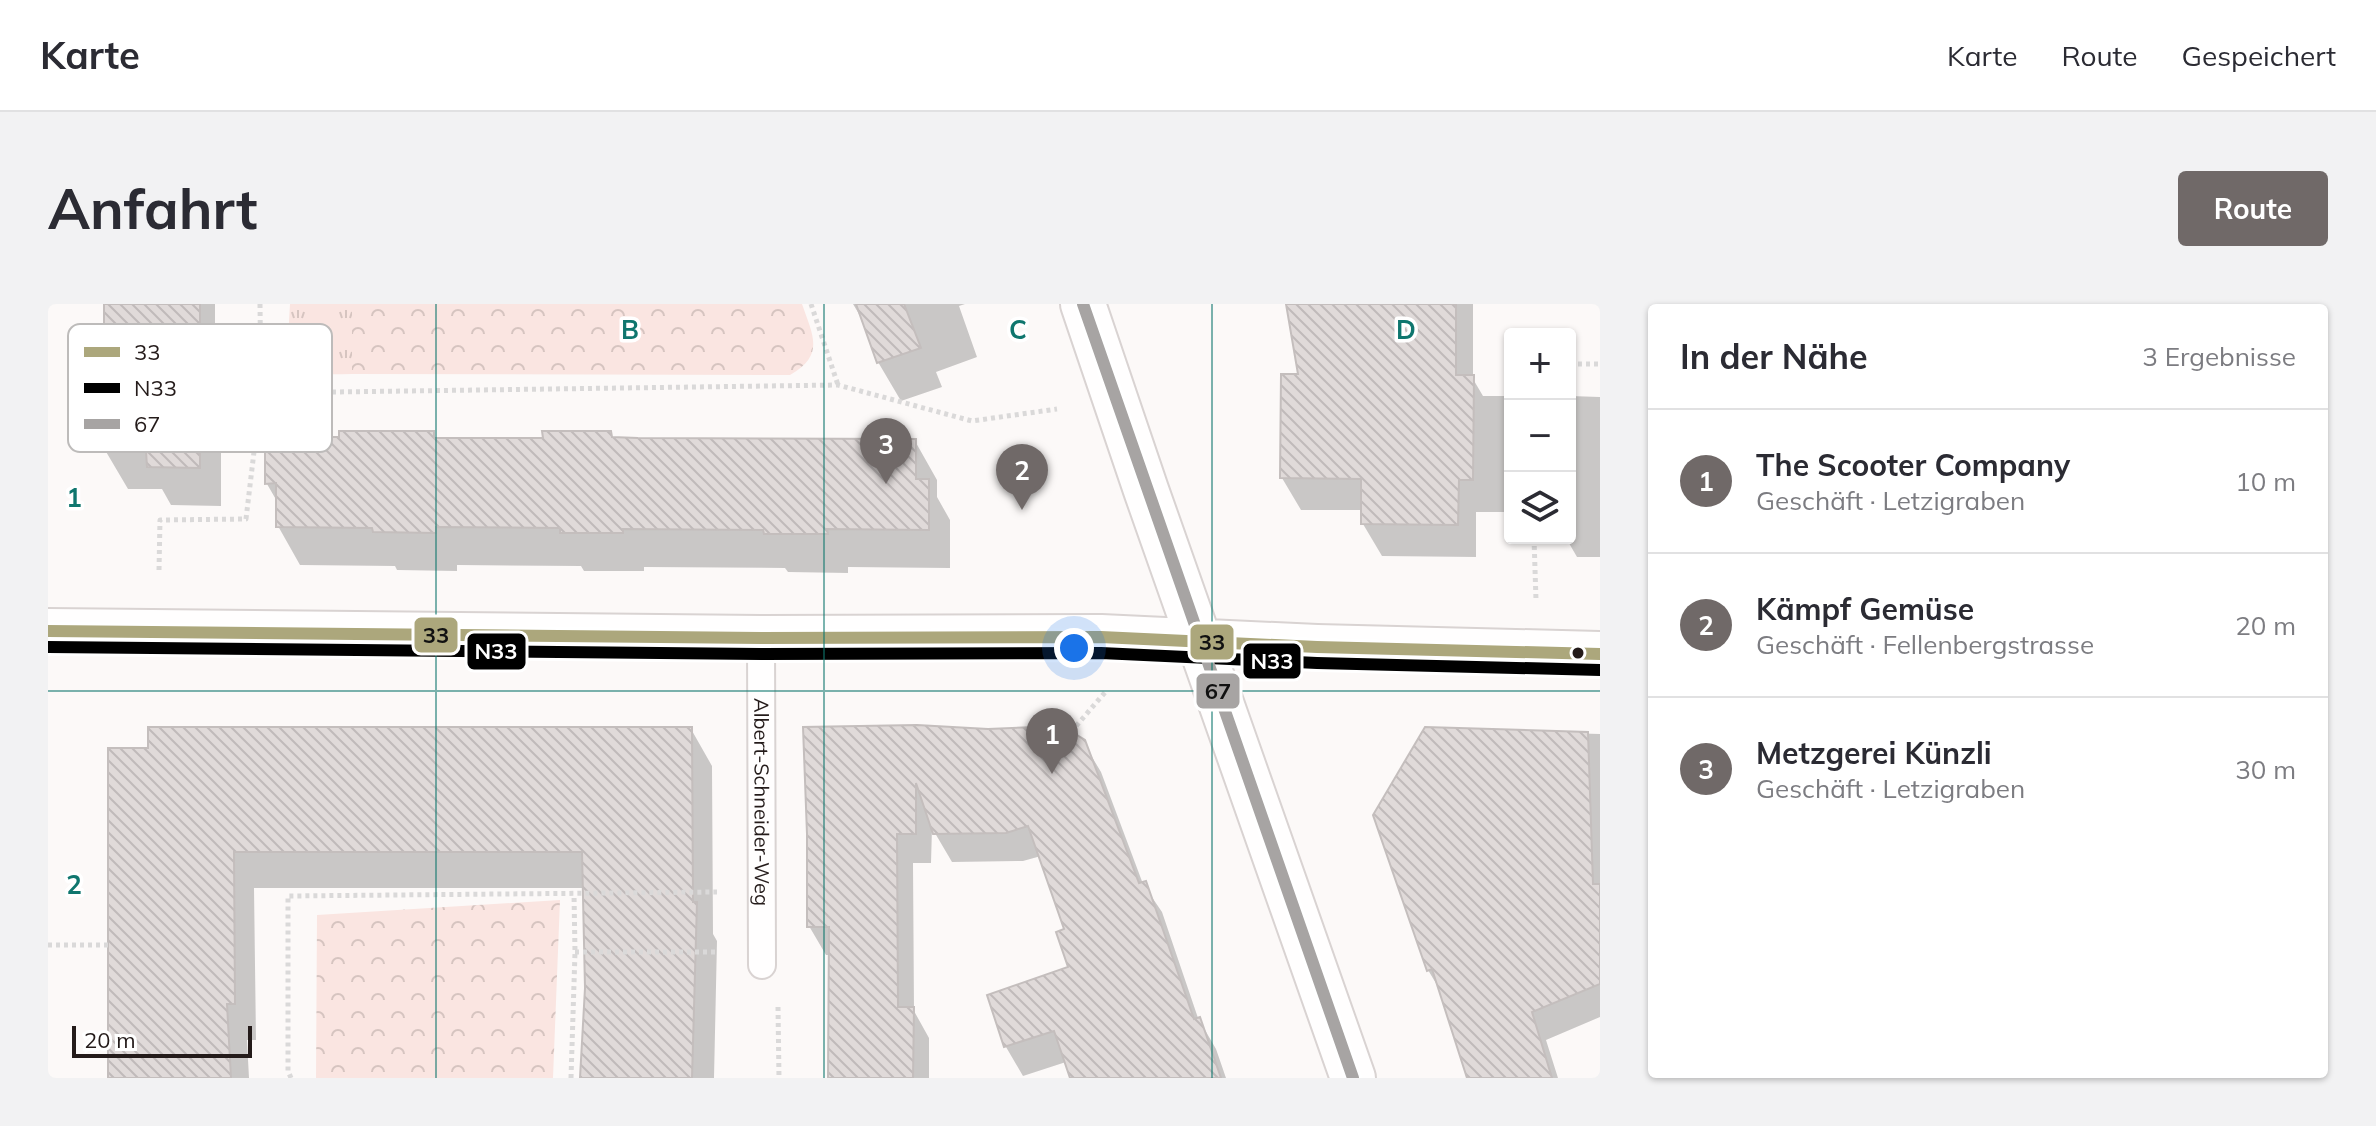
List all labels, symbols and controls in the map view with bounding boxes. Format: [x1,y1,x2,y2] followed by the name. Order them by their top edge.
[40,31,140,79] text: Karte
[1947,38,2017,73] text: Karte
[2061,38,2138,73] text: Route
[2182,38,2336,73] text: Gespeichert
[2178,171,2328,246] button: Route
[48,173,257,243] text: Anfahrt
[621,313,639,346] text: B
[1009,313,1027,346] text: C
[1396,313,1416,346] text: D
[68,324,332,452] legend
[1504,328,1576,544] map controls
[1504,328,1576,400] button: +
[1680,335,1868,378] text: In der Nähe
[134,338,160,366] text: 33
[2142,340,2296,373] text: 3 Ergebnisse
[134,374,177,402] text: N33
[1504,400,1576,472] button: −
[134,410,160,438] text: 67
[860,418,912,484] pin: 3
[996,444,1048,510] pin: 2
[1756,446,2070,484] text: The Scooter Company
[1698,465,1714,498] text: 1
[2235,465,2296,498] text: 10 m
[1504,472,1576,544] button: layers
[66,481,82,514] text: 1
[1756,484,2025,517] text: Geschäft · Letzigraben
[1756,590,1974,628] text: Kämpf Gemüse
[1698,609,1714,642] text: 2
[2235,609,2296,642] text: 20 m
[413,616,459,654] line badge: 33
[423,621,449,649] text: 33
[1189,623,1235,661] line badge: 33
[1054,628,1094,668] your location
[1199,628,1225,656] text: 33
[1756,628,2094,661] text: Geschäft · Fellenbergstrasse
[466,632,527,671] line badge: N33
[474,637,518,665] text: N33
[1242,642,1302,680] line badge: N33
[1570,645,1586,661] unlabelled marker
[1250,647,1294,675] text: N33
[1195,672,1241,710] line badge: 67
[1205,677,1231,705] text: 67
[749,698,775,906] street label: Albert-Schneider-Weg
[1026,708,1078,774] pin: 1
[1756,734,1992,772] text: Metzgerei Künzli
[1698,753,1714,786] text: 3
[2235,753,2296,786] text: 30 m
[1756,772,2025,805] text: Geschäft · Letzigraben
[66,868,82,901] text: 2
[72,1022,252,1058] scale bar
[84,1026,135,1054] text: 20 m

